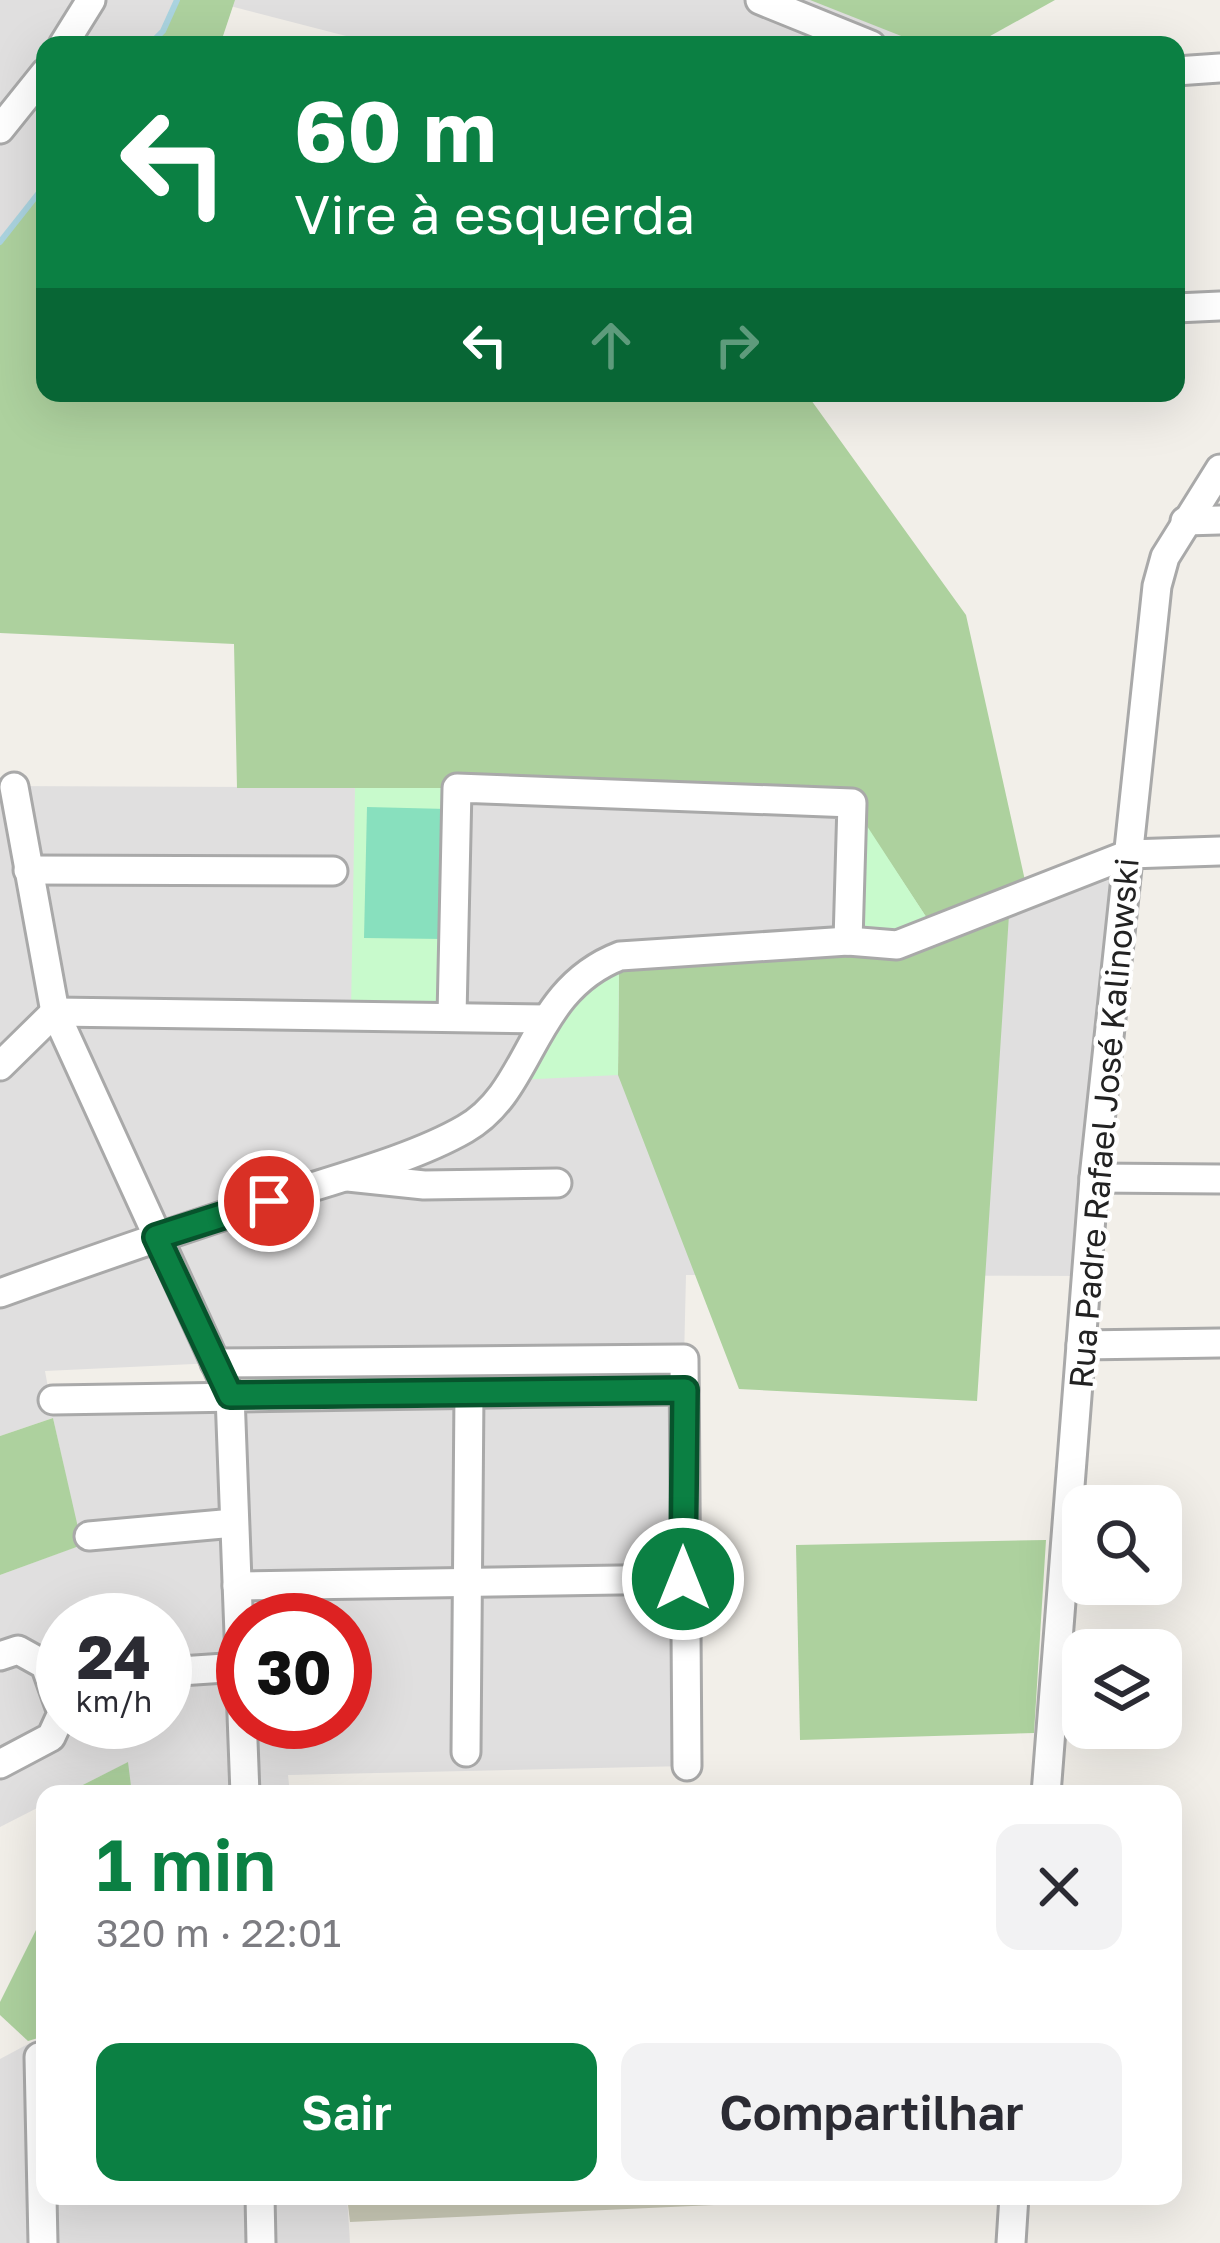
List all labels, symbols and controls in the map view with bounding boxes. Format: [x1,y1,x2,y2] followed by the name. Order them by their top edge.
[294,80,496,180] text: 60 m
[96,84,252,240] icon: left
[294,181,695,246] text: Vire à esquerda
[452,312,518,378] icon: left
[578,312,644,378] icon: ahead
[704,312,770,378] icon: right
[1060,856,1146,1390] street label: Rua Padre Rafael José Kalinowski
[218,1150,320,1252] pin
[236,1168,302,1234] icon: arrive
[1062,1485,1182,1749] map controls
[1062,1485,1182,1605] button: search
[620,1516,746,1642] position arrow
[216,1593,372,1749] speed limit sign: 30
[77,1620,151,1692] text: 24
[1062,1629,1182,1749] button: layers
[76,1683,152,1719] text: km/h
[96,1820,276,1907] text: 1 min
[996,1824,1122,1950] button: close
[96,1909,341,1956] text: 320 m · 22:01
[96,2043,597,2181] button: Sair
[621,2043,1122,2181] button: Compartilhar

